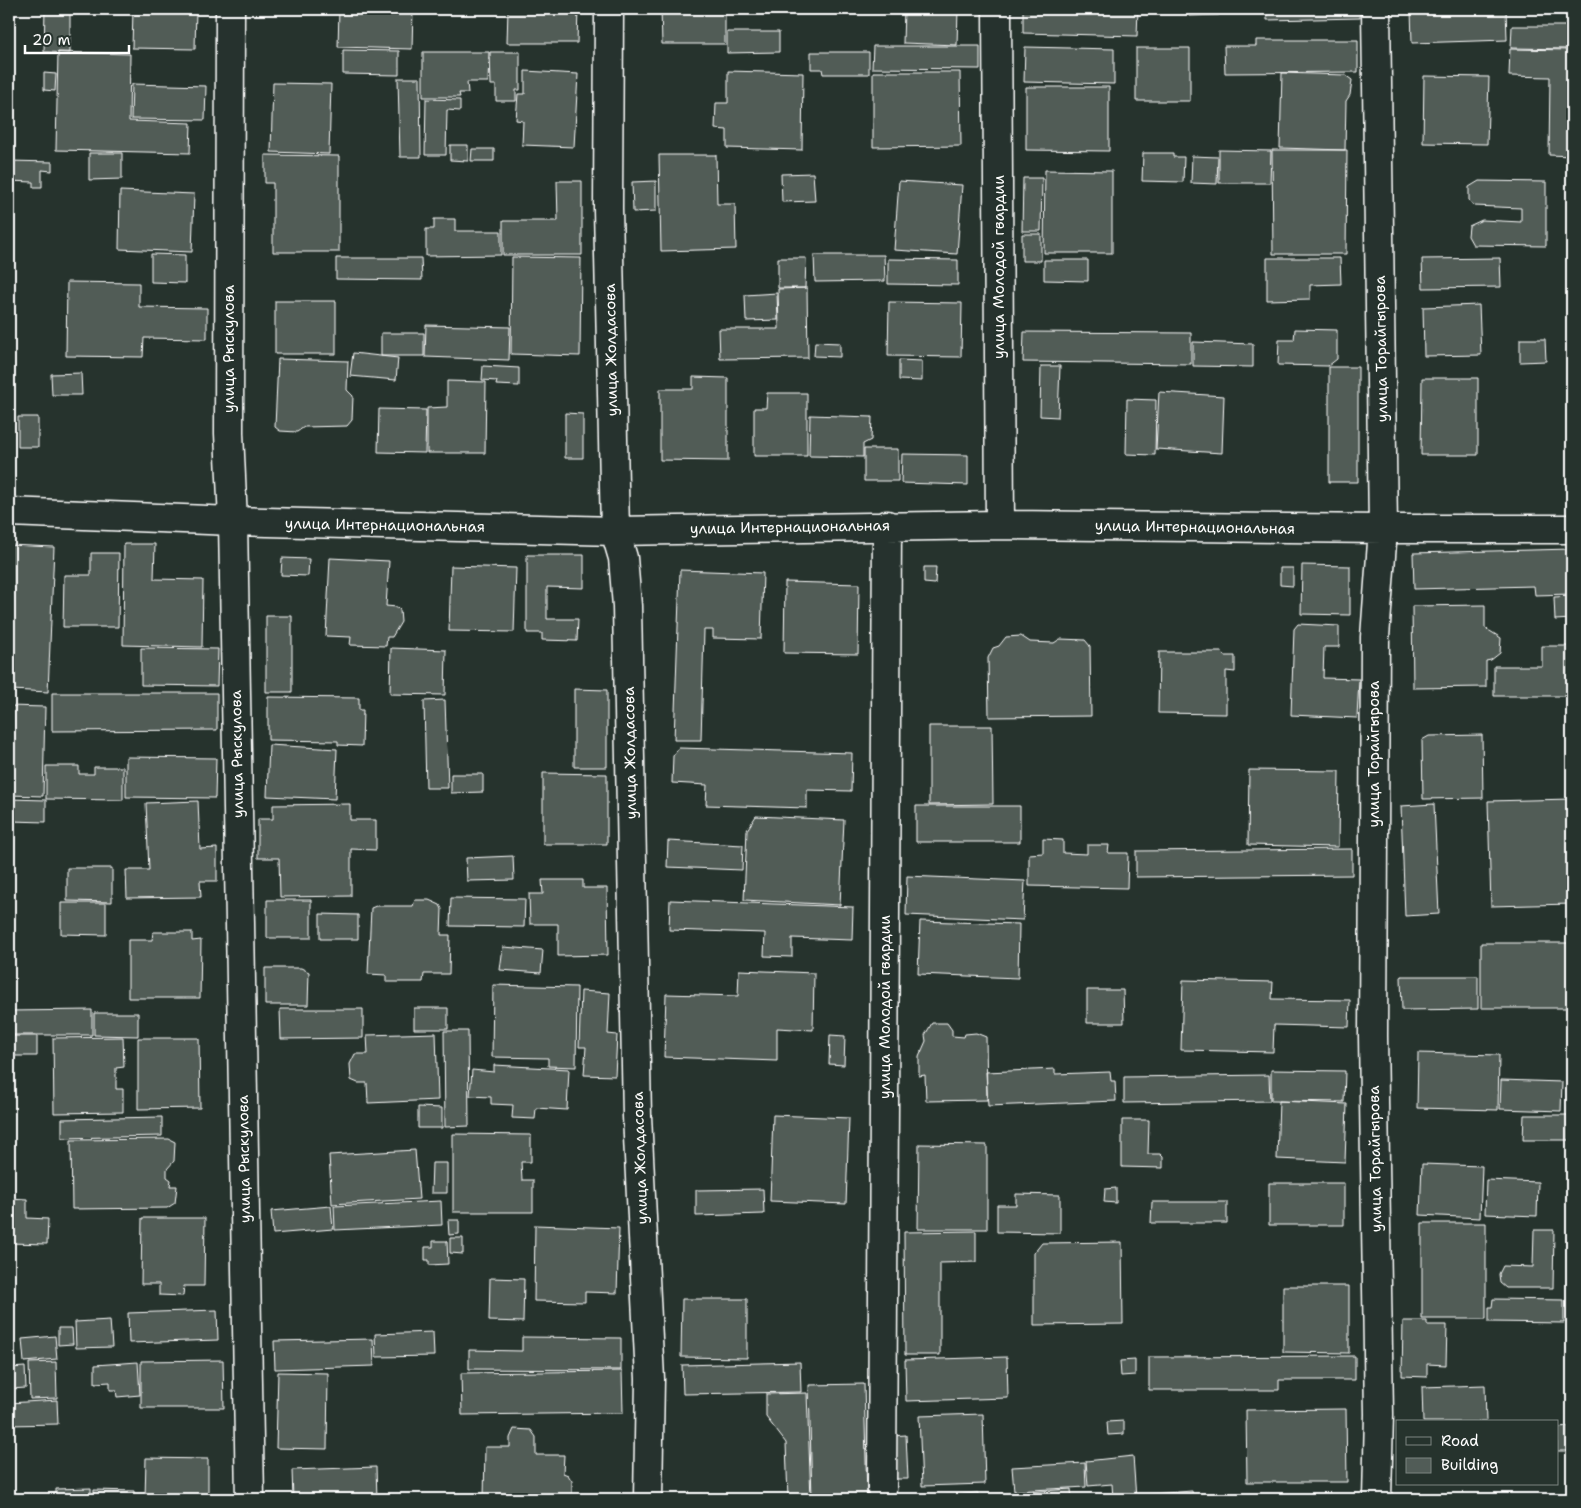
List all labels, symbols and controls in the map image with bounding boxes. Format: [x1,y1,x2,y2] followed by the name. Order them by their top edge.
[25,22,129,54] scale bar
[32,30,71,50] text: 20 m
[989,175,1009,359] street label: улица Молодой гвардии
[1370,275,1392,423] street label: улица Торайгырова
[600,283,622,417] street label: улица Жолдасова
[219,284,239,413] street label: улица Рыскулова
[285,513,485,537] street label: улица Интернациональная
[690,515,890,539] street label: улица Интернациональная
[1095,515,1295,539] street label: улица Интернациональная
[1364,680,1384,827] street label: улица Торайгырова
[619,686,641,820] street label: улица Жолдасова
[226,689,248,818] street label: улица Рыскулова
[875,915,895,1099] street label: улица Молодой гвардии
[1364,1085,1386,1233] street label: улица Торайгырова
[628,1091,652,1225] street label: улица Жолдасова
[233,1094,255,1223] street label: улица Рыскулова
[1396,1420,1558,1486] legend
[1441,1431,1479,1451] text: Road
[1441,1455,1498,1475] text: Building

